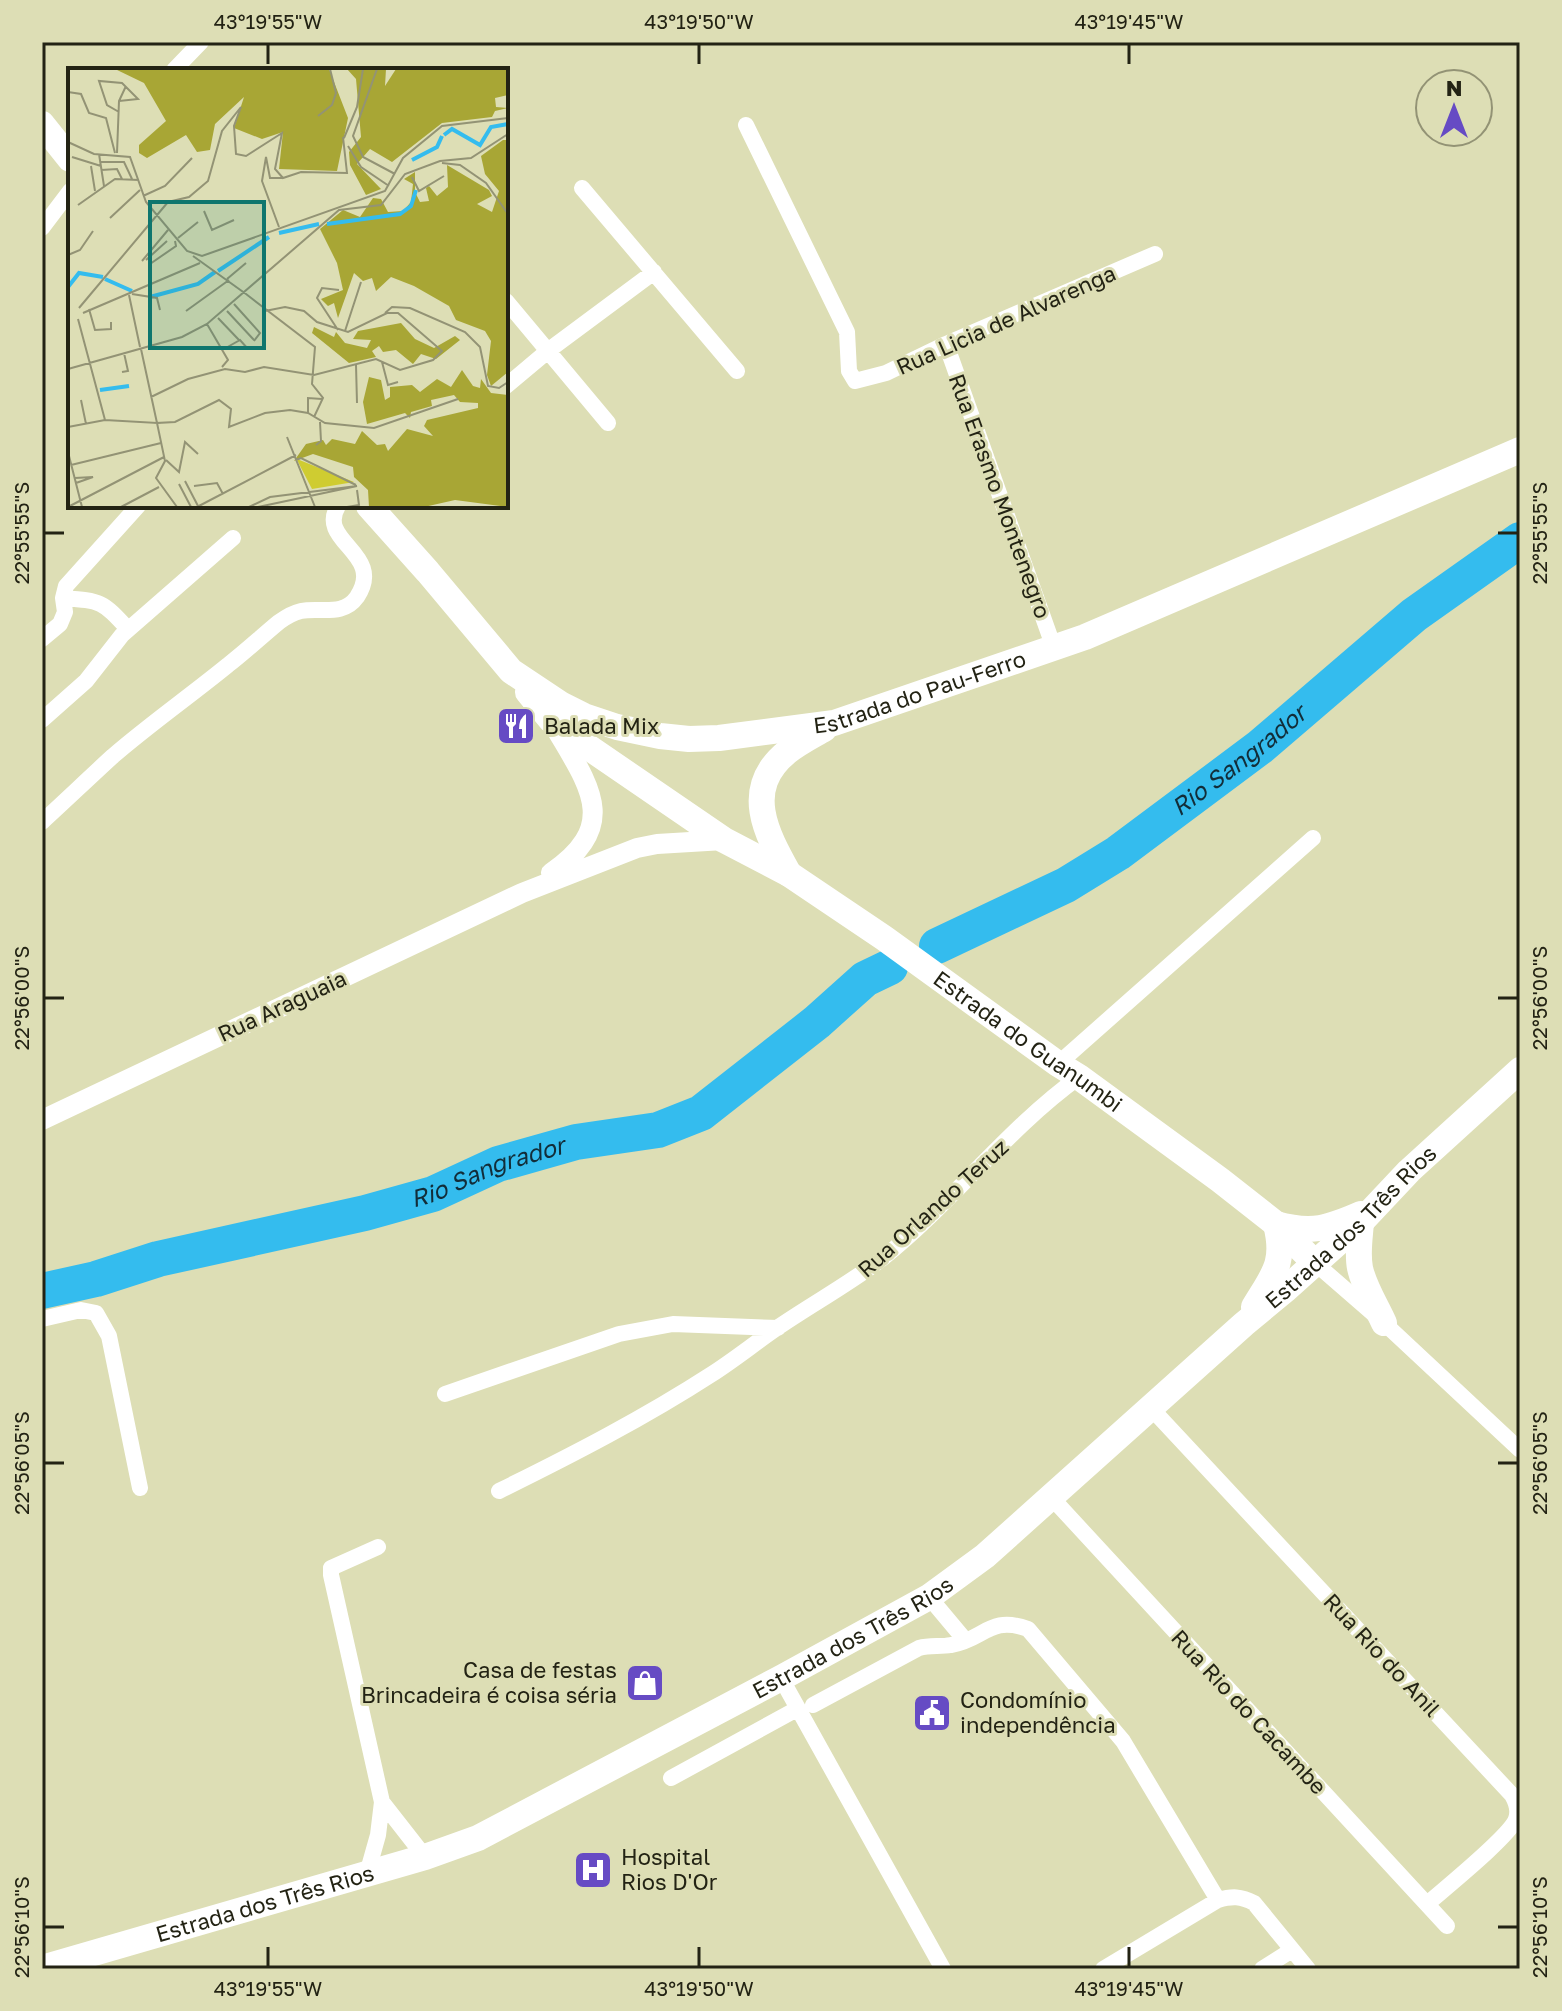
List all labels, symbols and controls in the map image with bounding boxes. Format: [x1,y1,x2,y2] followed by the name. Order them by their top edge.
[214,9,322,33] text: 43°19'55"W
[644,9,754,33] text: 43°19'50"W
[1074,9,1184,33] text: 43°19'45"W
[68,68,508,508] inset map
[1414,68,1494,148] north arrow
[1446,74,1462,101] text: N
[892,259,1120,380] street label: Rua Licia de Alvarenga
[944,370,1057,622] street label: Rua Erasmo Montenegro
[9,482,33,584] text: 22°55'55"S
[1527,482,1551,584] text: 22°55'55"S
[812,644,1029,739] street label: Estrada do Pau-Ferro
[1165,696,1314,821] water label: Rio Sangrador
[495,705,537,747] restaurant icon: Balada Mix
[544,712,659,739] place label: Balada Mix
[9,946,33,1050] text: 22°56'00"S
[1527,946,1551,1050] text: 22°56'00"S
[213,964,350,1047] street label: Rua Araguaia
[929,965,1128,1117] street label: Estrada do Guanumbi
[407,1129,571,1213] water label: Rio Sangrador
[852,1133,1014,1282] street label: Rua Orlando Teruz
[1259,1139,1441,1314] street label: Estrada dos Três Rios
[9,1411,33,1515] text: 22°56'05"S
[1527,1411,1551,1515] text: 22°56'05"S
[747,1570,958,1704] street label: Estrada dos Três Rios
[1318,1587,1446,1722] street label: Rua Rio do Anil
[1166,1624,1333,1800] street label: Rua Rio do Cacambe
[361,1656,617,1708] place label: Casa de festas Brincadeira é coisa séria
[624,1662,666,1704] shop icon: Casa de festas Brincadeira é coisa séria
[960,1686,1116,1738] place label: Condomínio independência
[911,1692,953,1734] public building icon: Condomínio independência
[621,1843,718,1895] place label: Hospital Rios D'Or
[572,1849,614,1891] hospital icon: Hospital Rios D'Or
[152,1859,377,1947] street label: Estrada dos Três Rios
[9,1876,33,1978] text: 22°56'10"S
[1527,1876,1551,1978] text: 22°56'10"S
[214,1976,322,2000] text: 43°19'55"W
[644,1976,754,2000] text: 43°19'50"W
[1074,1976,1184,2000] text: 43°19'45"W

